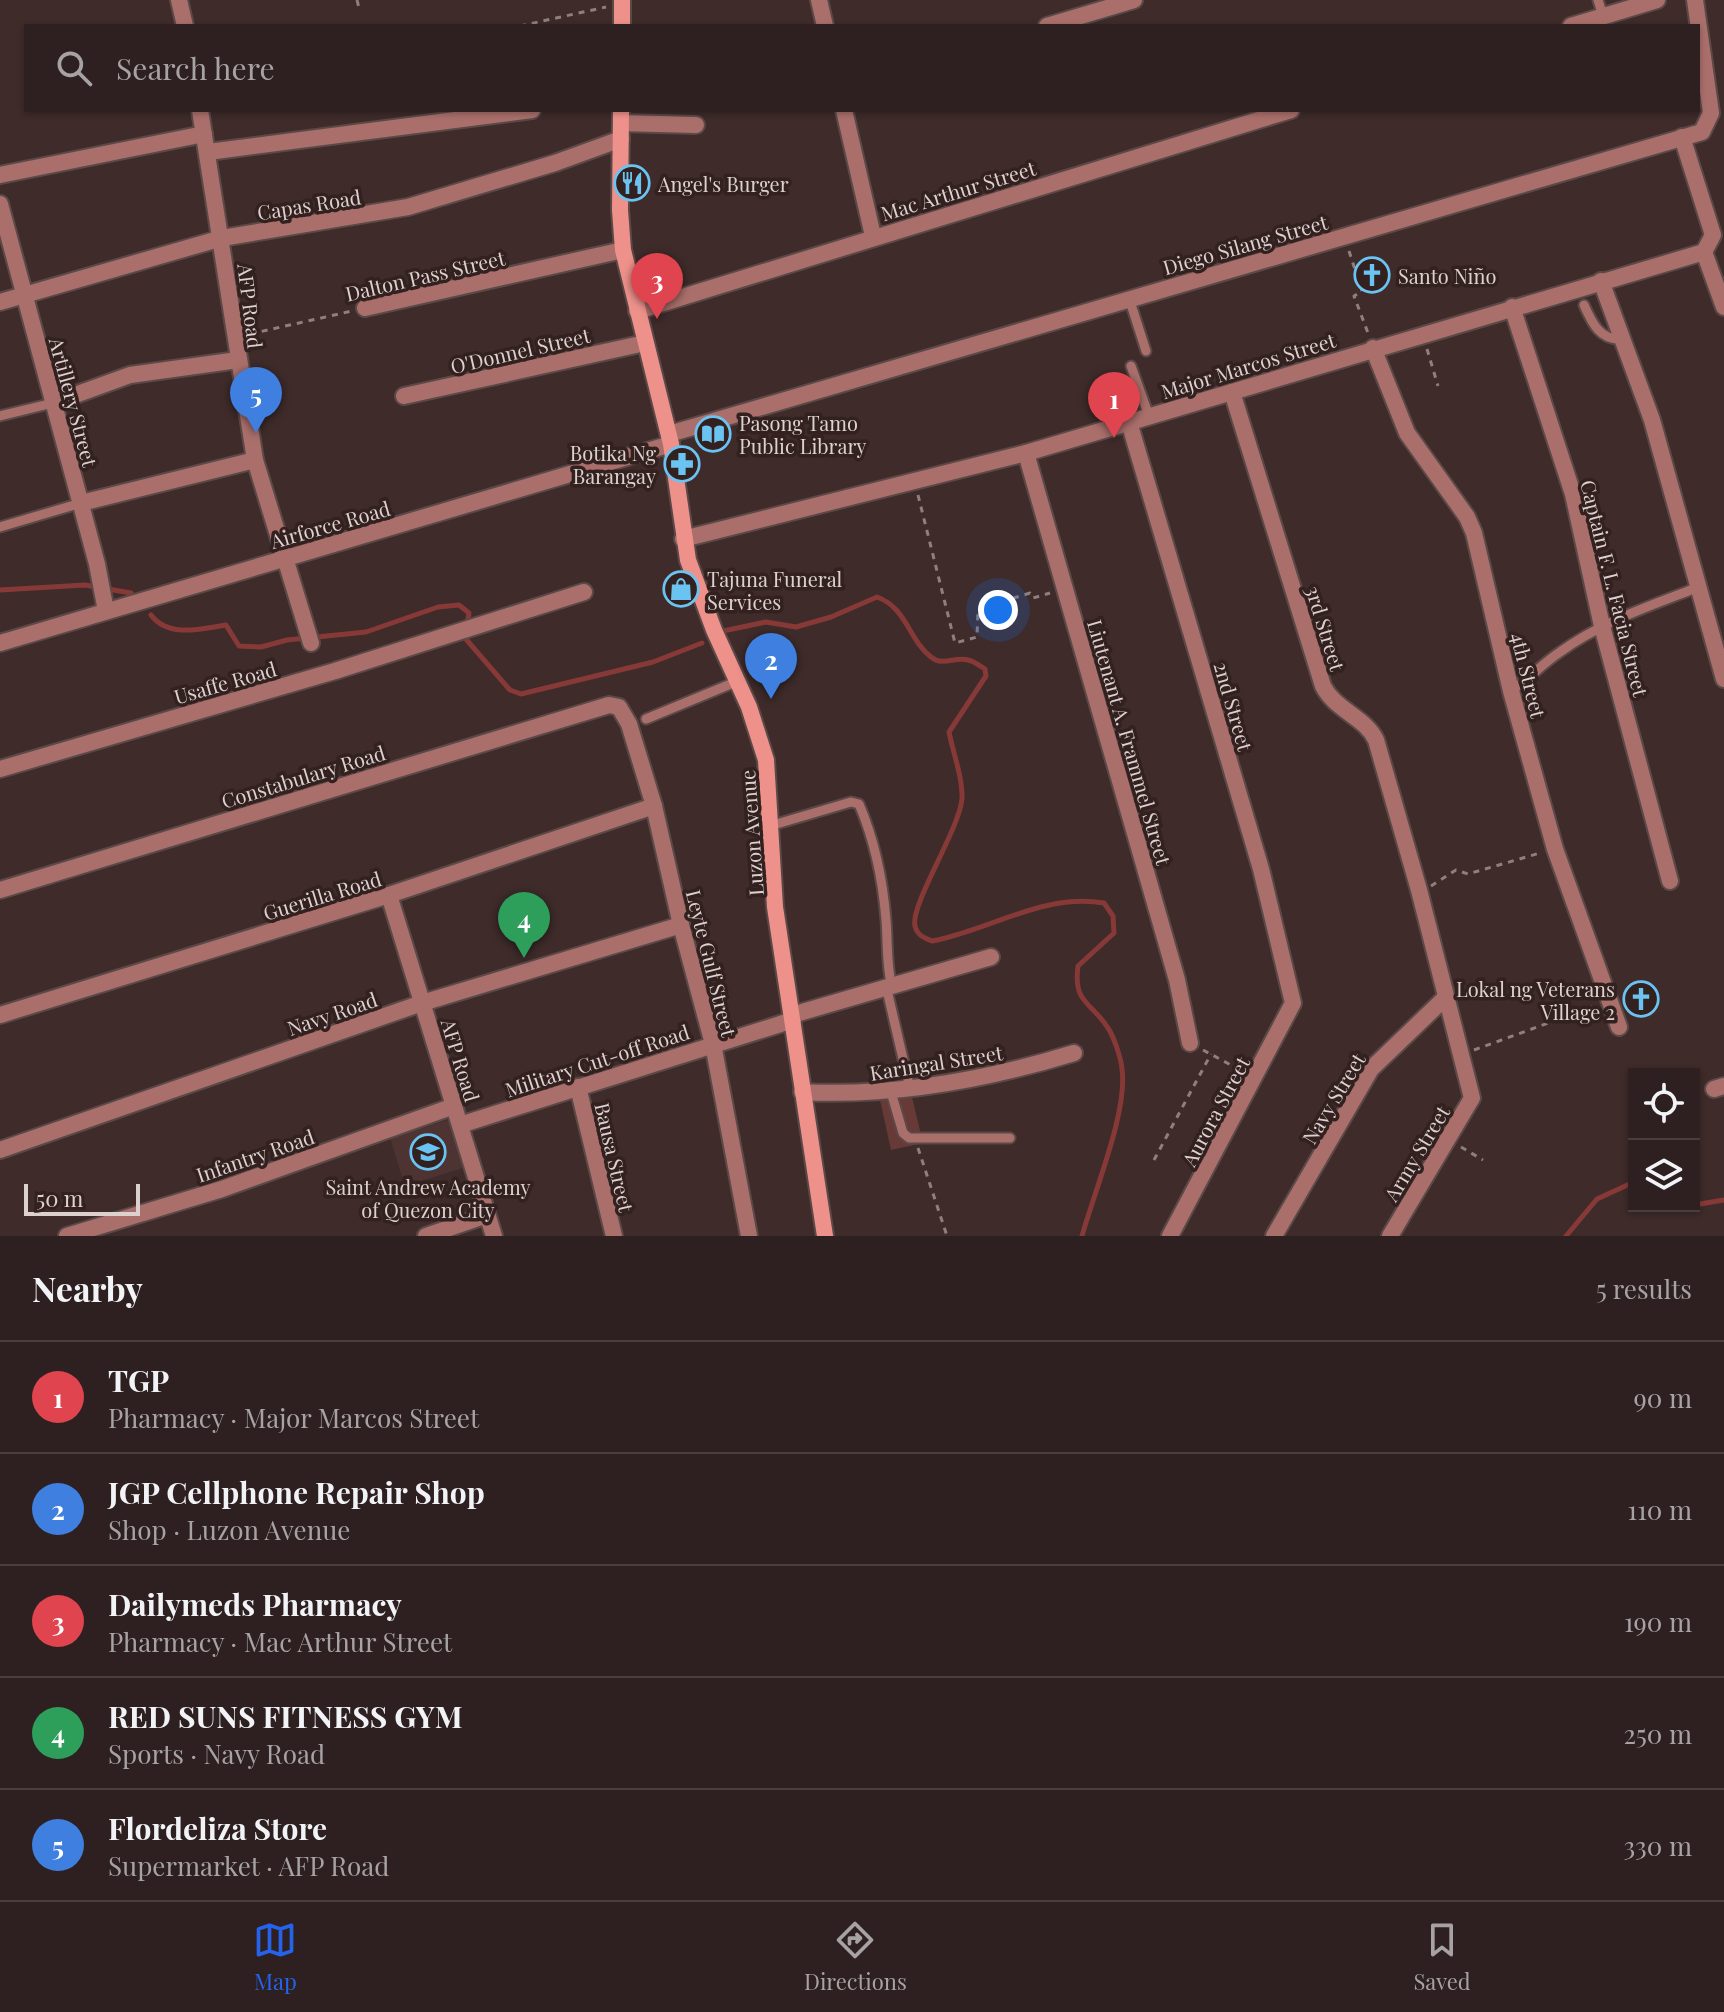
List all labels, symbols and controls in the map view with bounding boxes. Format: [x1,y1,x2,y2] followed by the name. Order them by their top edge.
[24,24,1700,112] search box
[52,46,96,90] icon: search
[116,48,275,88] text: Search here
[877,153,1040,226] street label: Mac Arthur Street
[613,164,651,202] restaurant icon: Angel's Burger
[657,170,789,197] place label: Angel's Burger
[255,182,363,226] street label: Capas Road
[1160,207,1331,280] street label: Diego Silang Street
[343,243,508,306] street label: Dalton Pass Street
[631,253,683,319] pin: 3
[1353,256,1391,294] church icon: Santo Niño
[232,261,270,350] street label: AFP Road
[1398,262,1496,289] place label: Santo Niño
[448,321,593,379] street label: O'Donnel Street
[1157,325,1339,404] street label: Major Marcos Street
[43,333,104,471] street label: Artillery Street
[230,367,282,433] pin: 5
[1088,372,1140,438] pin: 1
[739,409,866,459] place label: Pasong Tamo Public Library
[694,415,732,453] library icon: Pasong Tamo Public Library
[570,439,656,489] place label: Botika Ng Barangay
[663,445,701,483] pharmacy icon: Botika Ng Barangay
[1575,477,1655,700] street label: Captain F. L. Facia Street
[266,494,393,554] street label: Airforce Road
[707,565,843,615] place label: Tajuna Funeral Services
[662,570,700,608] shop icon: Tajuna Funeral Services
[1300,582,1352,675] street label: 3rd Street
[978,590,1018,630] your location
[1082,616,1178,869] street label: Liutenant A. Frammel Street
[1505,629,1553,722] street label: 4th Street
[745,633,797,699] pin: 2
[171,654,280,710] street label: Usaffe Road
[1208,658,1260,755] street label: 2nd Street
[218,738,389,814] street label: Constabulary Road
[733,769,769,897] street label: Luzon Avenue
[260,864,385,926] street label: Guerilla Road
[681,887,744,1040] street label: Leyte Gulf Street
[498,892,550,958] pin: 4
[1456,975,1615,1025] place label: Lokal ng Veterans Village 2
[1622,980,1660,1018] church icon: Lokal ng Veterans Village 2
[283,985,381,1041] street label: Navy Road
[435,1014,486,1105] street label: AFP Road
[501,1017,693,1103] street label: Military Cut-off Road
[868,1038,1005,1086] street label: Karingal Street
[1295,1047,1371,1148] street label: Navy Street
[1174,1051,1256,1171] street label: Aurora Street
[1628,1068,1700,1212] map controls
[1628,1068,1700,1140] button: locate
[1376,1099,1456,1207] street label: Army Street
[589,1100,641,1215] street label: Bausa Street
[192,1122,318,1188] street label: Infantry Road
[409,1133,447,1171] school or university icon: Saint Andrew Academy of Quezon City
[1628,1140,1700,1212] button: layers
[325,1173,531,1223] place label: Saint Andrew Academy of Quezon City
[24,1180,140,1216] scale bar
[36,1183,83,1213] text: 50 m
[32,1265,143,1311] text: Nearby
[1596,1271,1692,1306] text: 5 results
[108,1360,169,1400] text: TGP
[53,1380,63,1415] text: 1
[1634,1380,1692,1415] text: 90 m
[108,1400,479,1435] text: Pharmacy · Major Marcos Street
[108,1472,485,1512] text: JGP Cellphone Repair Shop
[51,1492,65,1527] text: 2
[1628,1492,1692,1527] text: 110 m
[108,1512,350,1547] text: Shop · Luzon Avenue
[108,1584,402,1624] text: Dailymeds Pharmacy
[52,1604,64,1639] text: 3
[1624,1604,1692,1639] text: 190 m
[108,1624,452,1659] text: Pharmacy · Mac Arthur Street
[108,1696,462,1736] text: RED SUNS FITNESS GYM
[51,1716,65,1751] text: 4
[1624,1716,1692,1751] text: 250 m
[108,1736,325,1771] text: Sports · Navy Road
[108,1808,327,1848] text: Flordeliza Store
[52,1828,64,1863] text: 5
[1623,1828,1692,1863] text: 330 m
[108,1848,389,1883] text: Supermarket · AFP Road
[253,1918,297,1996] tab: Map
[804,1918,907,1996] tab: Directions
[1413,1918,1471,1996] tab: Saved

